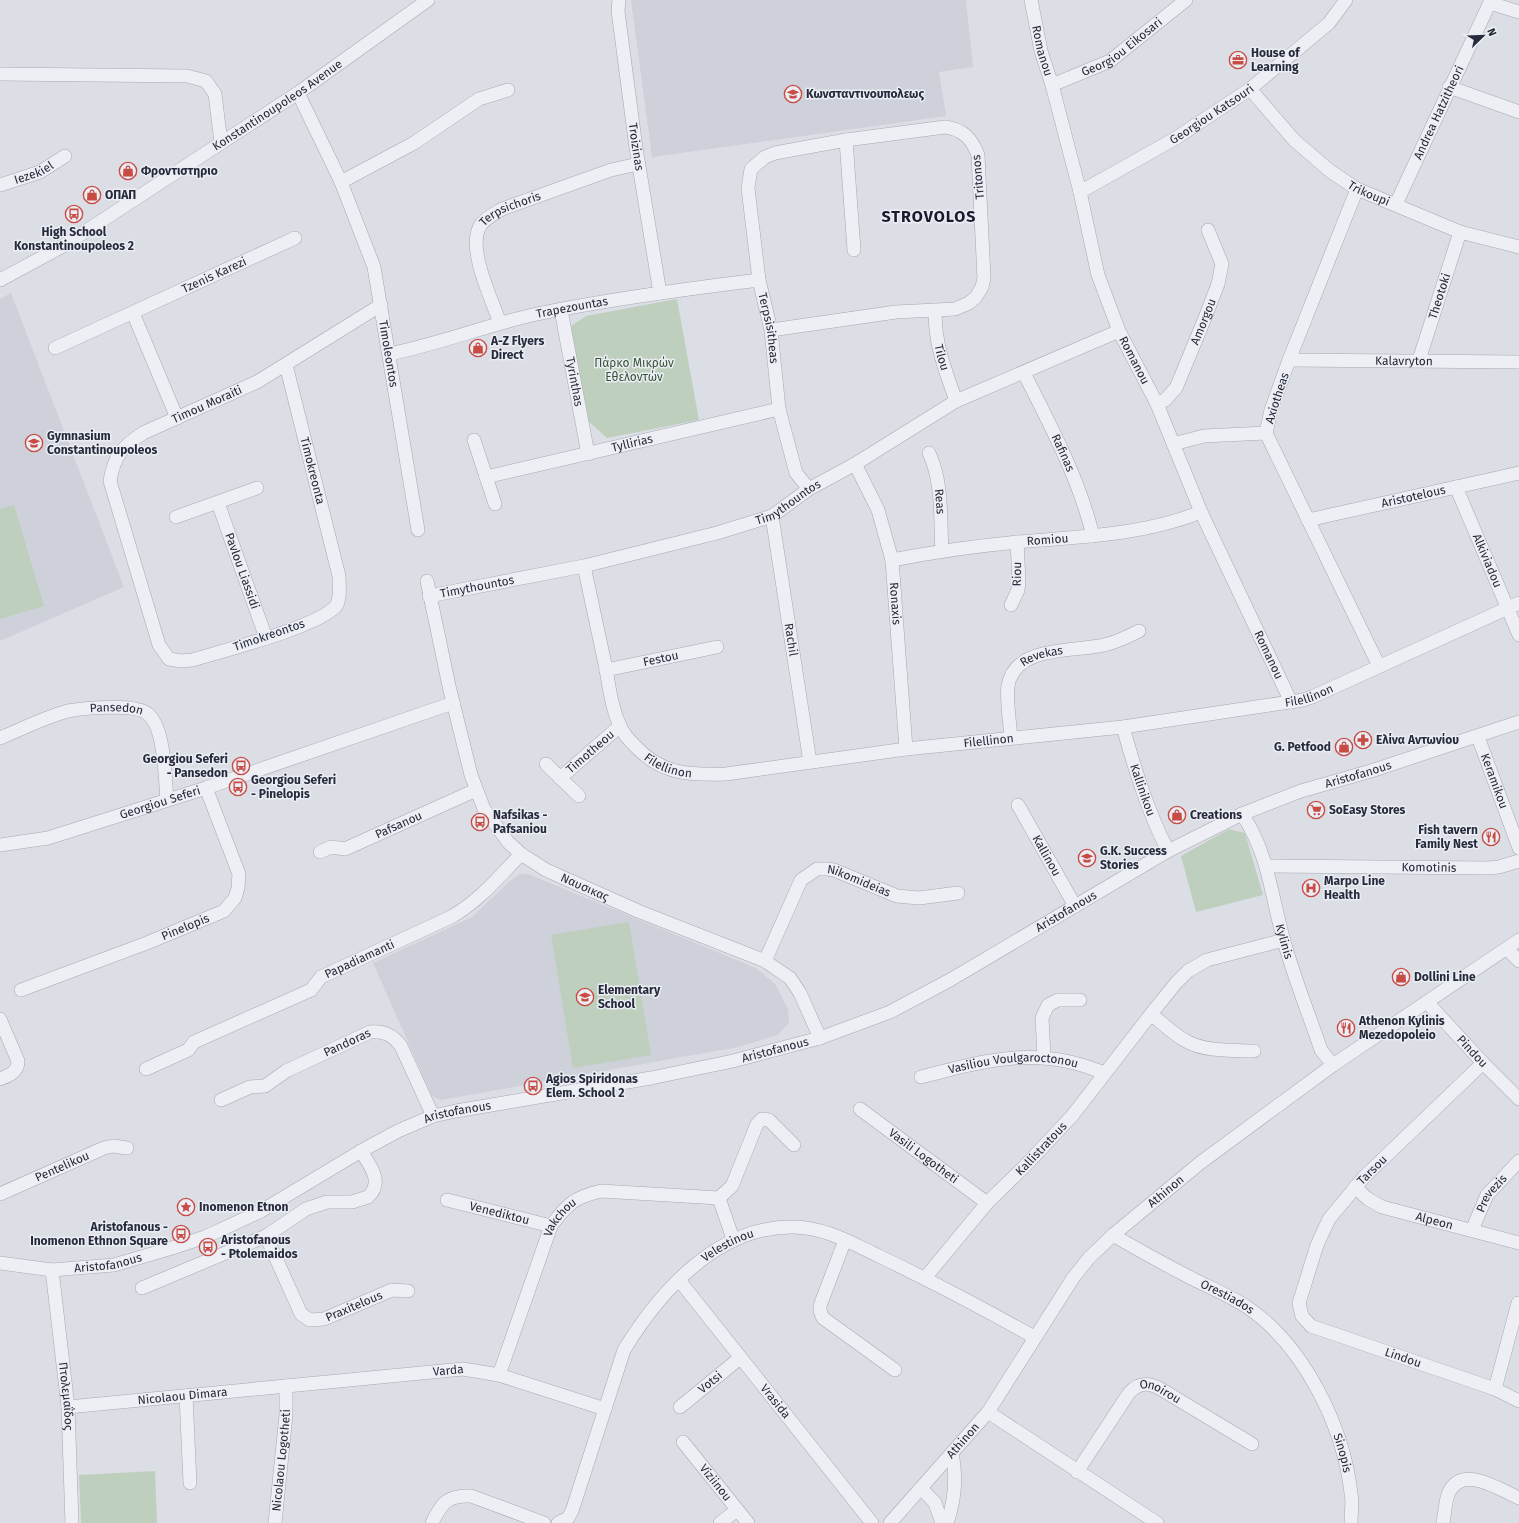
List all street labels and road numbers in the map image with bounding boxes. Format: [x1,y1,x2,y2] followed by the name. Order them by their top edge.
[1079,15,1165,79] street label: Georgiou Eikosari
[1029,24,1056,78] street label: Romanou
[210,57,345,154] street label: Konstantinoupoleos Avenue
[1411,63,1467,162] street label: Andrea Hatzitheori
[1167,82,1257,147] street label: Georgiou Katsouri
[626,122,647,172] street label: Troizinas
[969,154,987,200] street label: Tritonos
[12,158,56,187] street label: Iezekiel
[1345,178,1392,209] street label: Trikoupi
[476,189,543,229] street label: Terpsichoris
[180,254,249,296] street label: Tzenis Karezi
[1426,271,1453,321] street label: Theotoki
[755,291,781,364] street label: Terpsisitheas
[535,294,609,321] street label: Trapezountas
[1188,296,1219,347] street label: Amorgou
[376,319,401,389] street label: Timoleontos
[1116,334,1152,387] street label: Romanou
[931,343,952,372] street label: Tilou
[1375,354,1433,368] street label: Kalavryton
[563,356,586,408] street label: Tyrinthas
[1262,370,1292,425] street label: Axiotheas
[170,383,244,426] street label: Timou Moraiti
[610,431,655,455] street label: Tyllirias
[1049,432,1078,474] street label: Rafinas
[297,436,328,506] street label: Timokreonta
[754,477,823,528] street label: Timythountos
[1380,482,1447,510] street label: Aristotelous
[932,488,948,515] street label: Reas
[222,531,262,611] street label: Pavlou Liassidi
[1026,531,1069,548] street label: Romiou
[1470,532,1505,590] street label: Alkiviadou
[1010,562,1024,586] street label: Riou
[439,573,516,601] street label: Timythountos
[887,582,904,626] street label: Ronaxis
[231,616,307,654] street label: Timokreontos
[782,622,801,658] street label: Rachil
[1251,628,1286,681] street label: Romanou
[1017,643,1064,669] street label: Revekas
[642,648,680,669] street label: Festou
[1284,681,1336,710] street label: Filellinon
[89,700,145,718] street label: Pansedon
[563,727,617,776] street label: Timotheou
[963,731,1014,750] street label: Filellinon
[641,750,693,781] street label: Filellinon
[1478,751,1511,811] street label: Keramikou
[1323,758,1394,791] street label: Aristofanous
[1127,762,1158,818] street label: Kallinikou
[118,783,202,822] street label: Georgiou Seferi
[373,808,424,841] street label: Pafsanou
[1029,833,1064,879] street label: Kallinou
[1401,860,1457,875] street label: Komotinis
[826,862,893,900] street label: Nikomideias
[558,870,611,904] street label: Ναυσικας
[1033,888,1100,935] street label: Aristofanous
[159,911,212,943] street label: Pinelopis
[1273,922,1296,961] street label: Kylinis
[323,937,397,981] street label: Papadiamanti
[321,1026,373,1060] street label: Pandoras
[1454,1032,1490,1070] street label: Pindou
[740,1034,810,1065] street label: Aristofanous
[947,1050,1080,1077] street label: Vasiliou Voulgaroctonou
[421,1098,492,1126] street label: Aristofanous
[1013,1119,1070,1178] street label: Kallistratous
[886,1126,961,1186] street label: Vasili Logotheti
[33,1148,91,1185] street label: Pentelikou
[1354,1152,1390,1188] street label: Tarsou
[1473,1171,1510,1214] street label: Prevezis
[1145,1172,1187,1210] street label: Athinon
[541,1195,579,1238] street label: Vakchou
[468,1199,531,1227] street label: Venediktou
[1414,1209,1455,1232] street label: Alpeon
[699,1226,755,1265] street label: Velestinou
[74,1250,144,1275] street label: Aristofanous
[1198,1277,1257,1317] street label: Orestiados
[323,1288,385,1324] street label: Praxitelous
[1383,1345,1423,1370] street label: Lindou
[56,1361,77,1431] street label: Πτολεμαΐδος
[432,1362,464,1379] street label: Varda
[695,1368,725,1396] street label: Votsi
[1139,1377,1183,1406] street label: Onoirou
[758,1381,793,1421] street label: Vrasida
[137,1385,228,1407] street label: Nicolaou Dimara
[269,1409,293,1512] street label: Nicolaou Logotheti
[943,1420,982,1461] street label: Athinon
[1330,1431,1355,1474] street label: Sinopis
[697,1461,735,1504] street label: Viziinou

